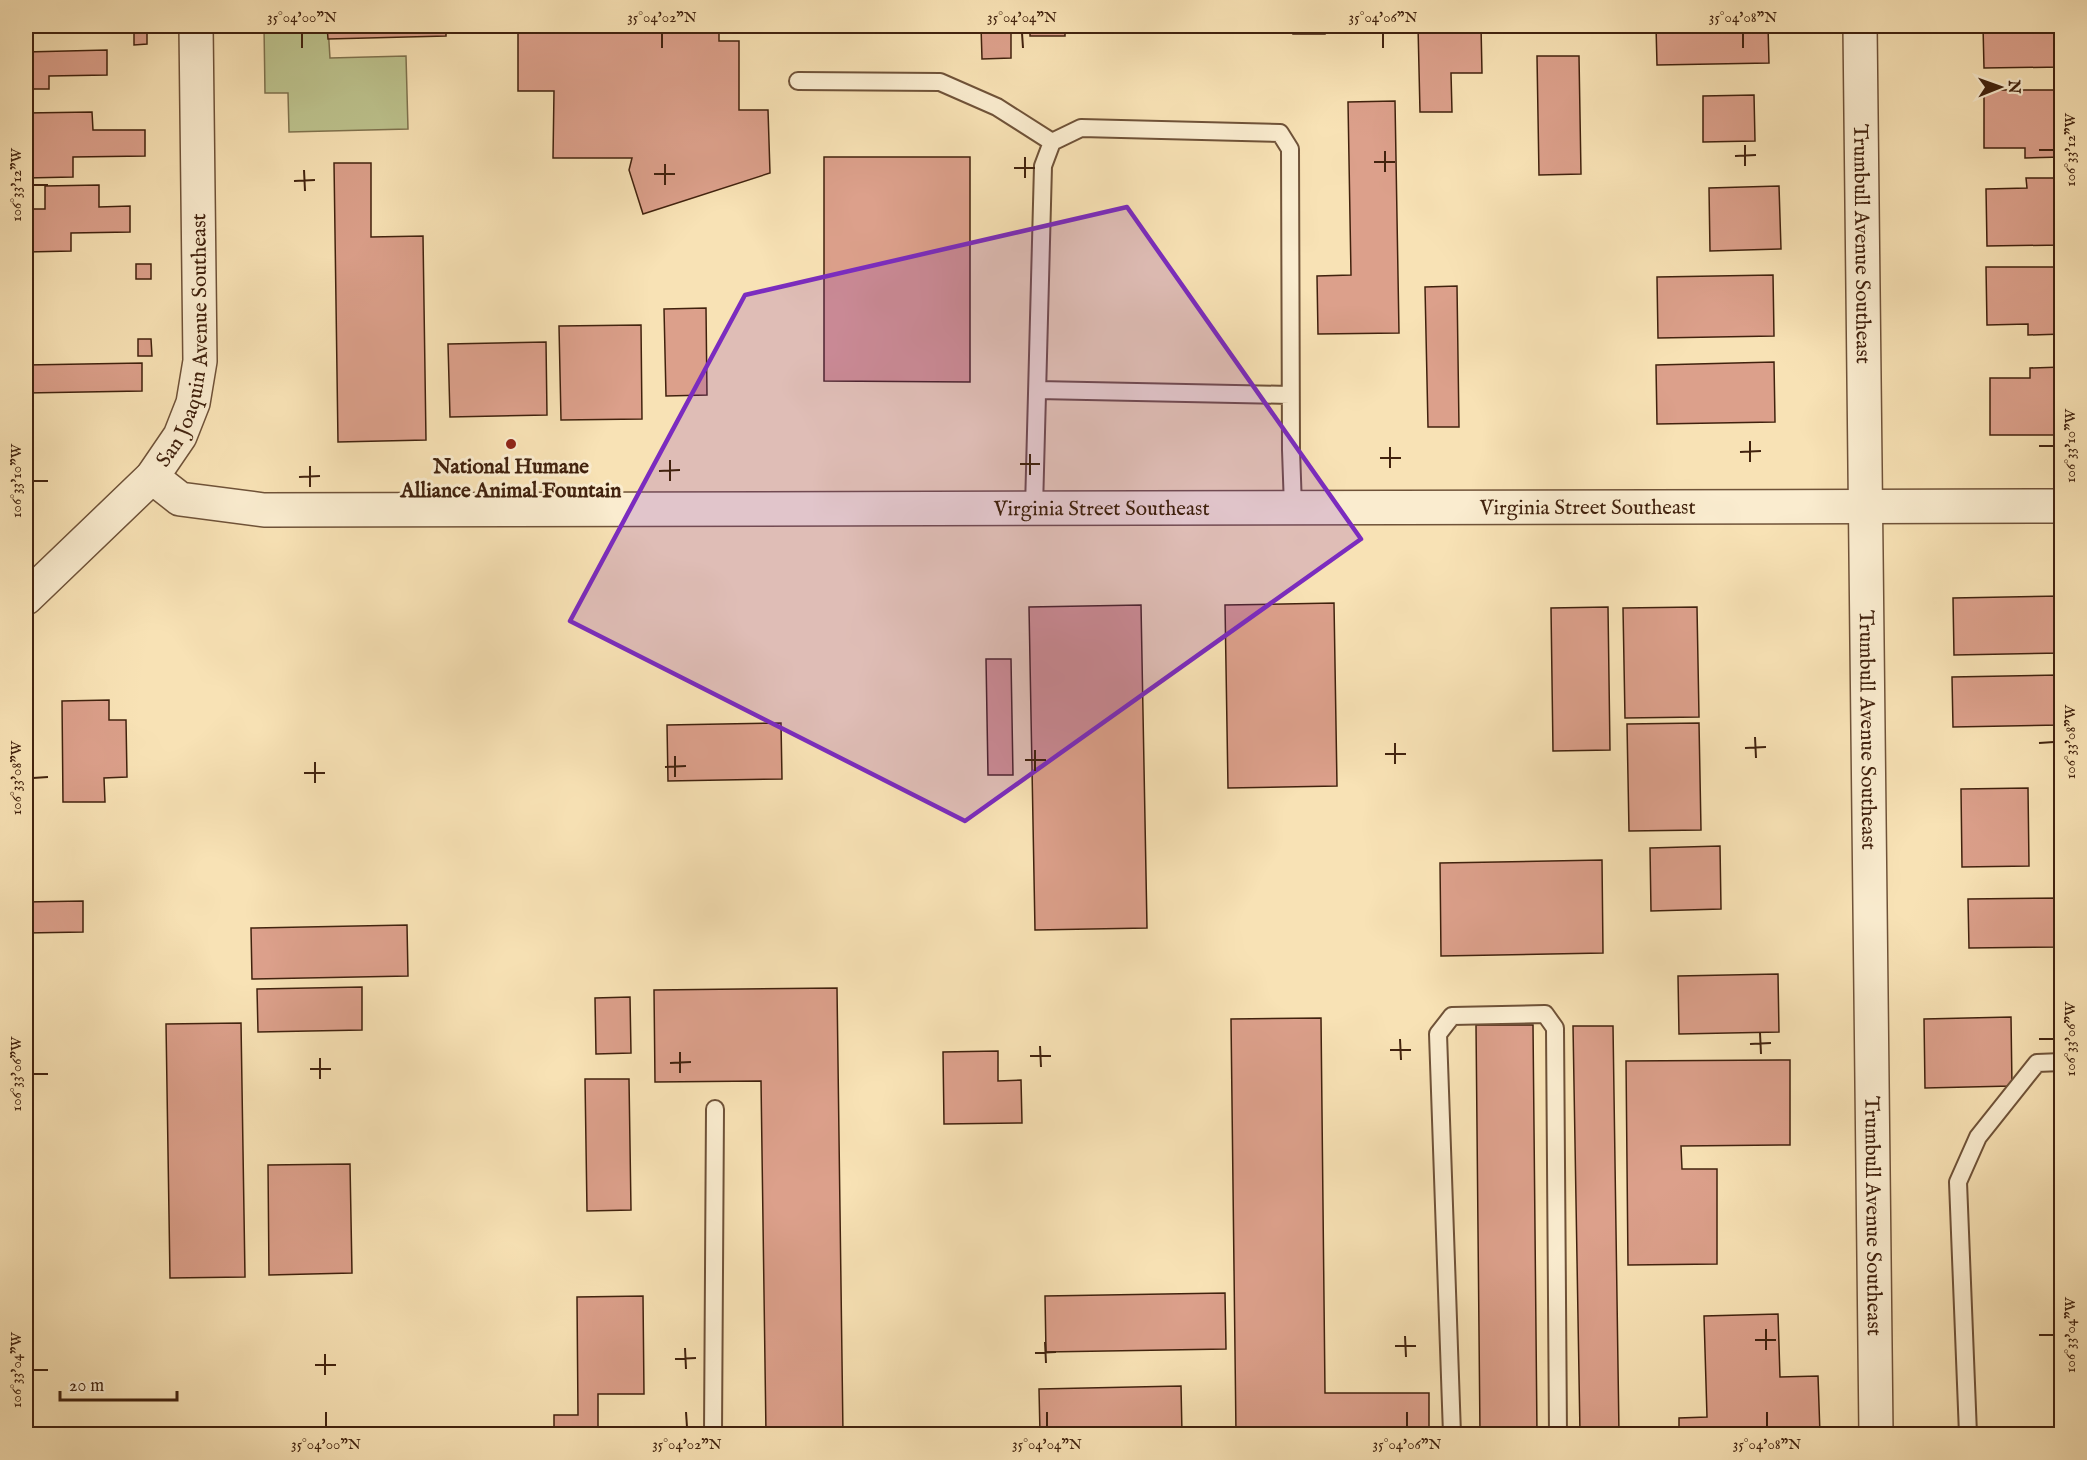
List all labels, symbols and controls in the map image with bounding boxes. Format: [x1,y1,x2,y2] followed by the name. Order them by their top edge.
[267,8,337,27] text: 35°04'00"N
[627,8,697,27] text: 35°04'02"N
[987,8,1057,27] text: 35°04'04"N
[1349,8,1417,27] text: 35°04'06"N
[1709,8,1777,27] text: 35°04'08"N
[1970,57,2030,117] north arrow
[2003,79,2023,94] text: N
[2061,112,2080,187] text: 106°33'12"W
[1846,124,1876,364] street label: Trumbull Avenue Southeast
[7,147,26,222] text: 106°33'12"W
[151,213,215,473] street label: San Joaquin Avenue Southeast
[2061,408,2080,483] text: 106°33'10"W
[504,437,518,451] marker: National Humane Alliance Animal Fountain
[7,443,26,518] text: 106°33'10"W
[400,454,621,505] place label: National Humane Alliance Animal Fountain
[1479,495,1696,522] street label: Virginia Street Southeast
[993,496,1210,523] street label: Virginia Street Southeast
[1852,610,1881,850] street label: Trumbull Avenue Southeast
[2061,704,2080,779] text: 106°33'08"W
[7,740,26,815] text: 106°33'08"W
[2061,1001,2080,1076] text: 106°33'06"W
[7,1036,26,1111] text: 106°33'06"W
[1857,1096,1887,1336] street label: Trumbull Avenue Southeast
[2061,1296,2080,1373] text: 106°33'04"W
[7,1331,26,1408] text: 106°33'04"W
[60,1364,177,1402] scale bar
[69,1375,104,1398] text: 20 m
[291,1435,361,1454] text: 35°04'00"N
[652,1435,722,1454] text: 35°04'02"N
[1012,1435,1082,1454] text: 35°04'04"N
[1373,1435,1441,1454] text: 35°04'06"N
[1733,1435,1801,1454] text: 35°04'08"N

